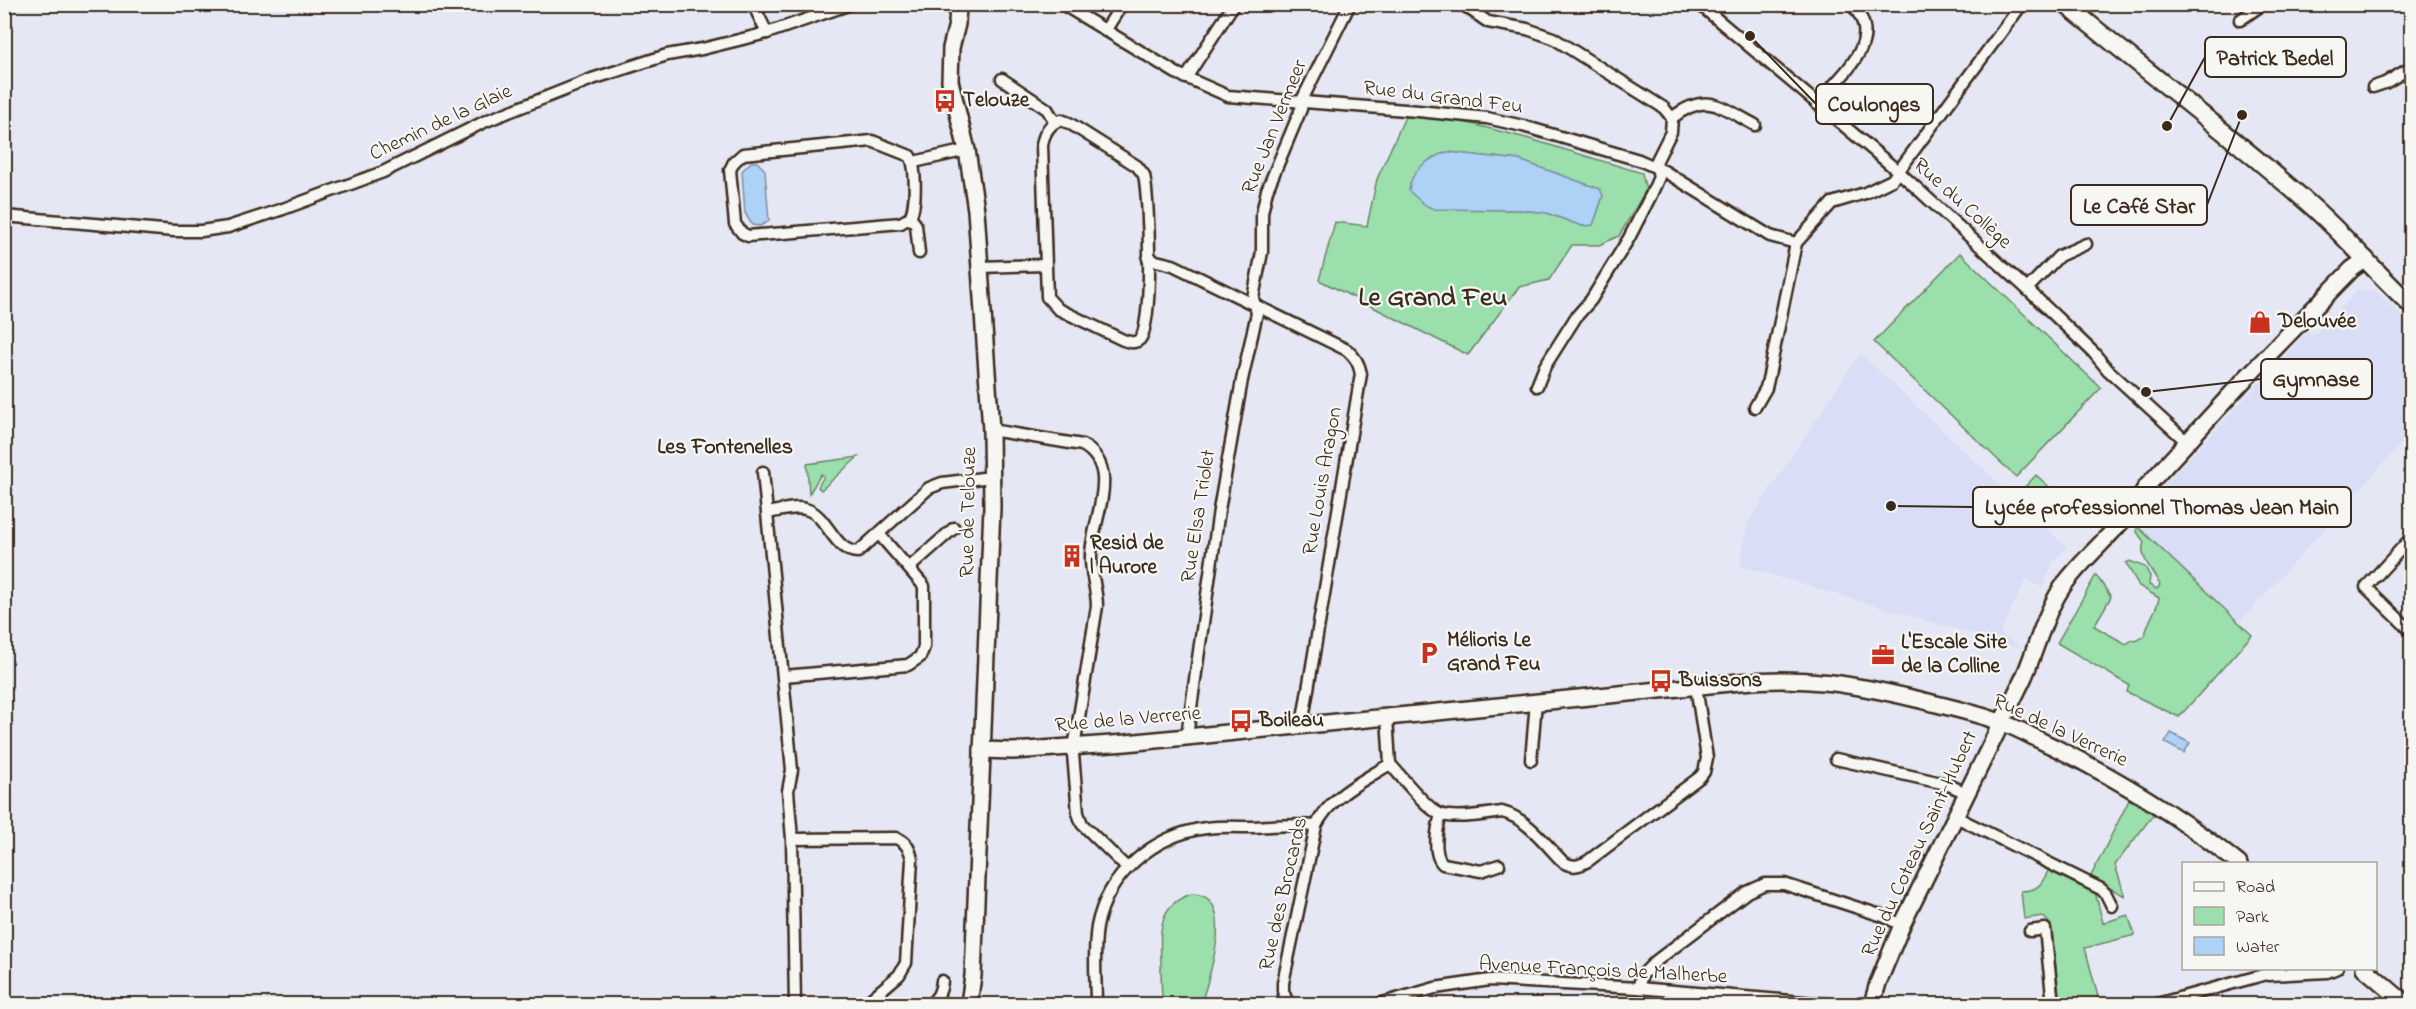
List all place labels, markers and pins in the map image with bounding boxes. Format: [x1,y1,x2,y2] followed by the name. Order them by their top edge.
[2205,37,2346,77] callout: Patrick Bedel
[1816,84,1933,124] callout: Coulonges
[963,86,1030,116] place label: Telouze
[932,88,958,114] bus stop icon: Telouze
[2071,185,2207,225] callout: Le Café Star
[2277,307,2357,337] place label: Delouvée
[2247,309,2273,335] shop icon: Delouvée
[2261,359,2372,399] callout: Gymnase
[1973,487,2351,527] callout: Lycée professionnel Thomas Jean Main
[1090,529,1164,583] place label: Resid de l Aurore
[1059,543,1085,569] building icon: Resid de l Aurore
[1447,626,1540,680] place label: Mélioris Le Grand Feu
[1901,628,2008,682] place label: L'Escale Site de la Colline
[1416,640,1442,666] parking icon: Mélioris Le Grand Feu
[1870,642,1896,668] office icon: L'Escale Site de la Colline
[1678,666,1763,696] place label: Buissons
[1648,668,1674,694] bus stop icon: Buissons
[1258,706,1324,736] place label: Boileau
[1228,708,1254,734] bus stop icon: Boileau

